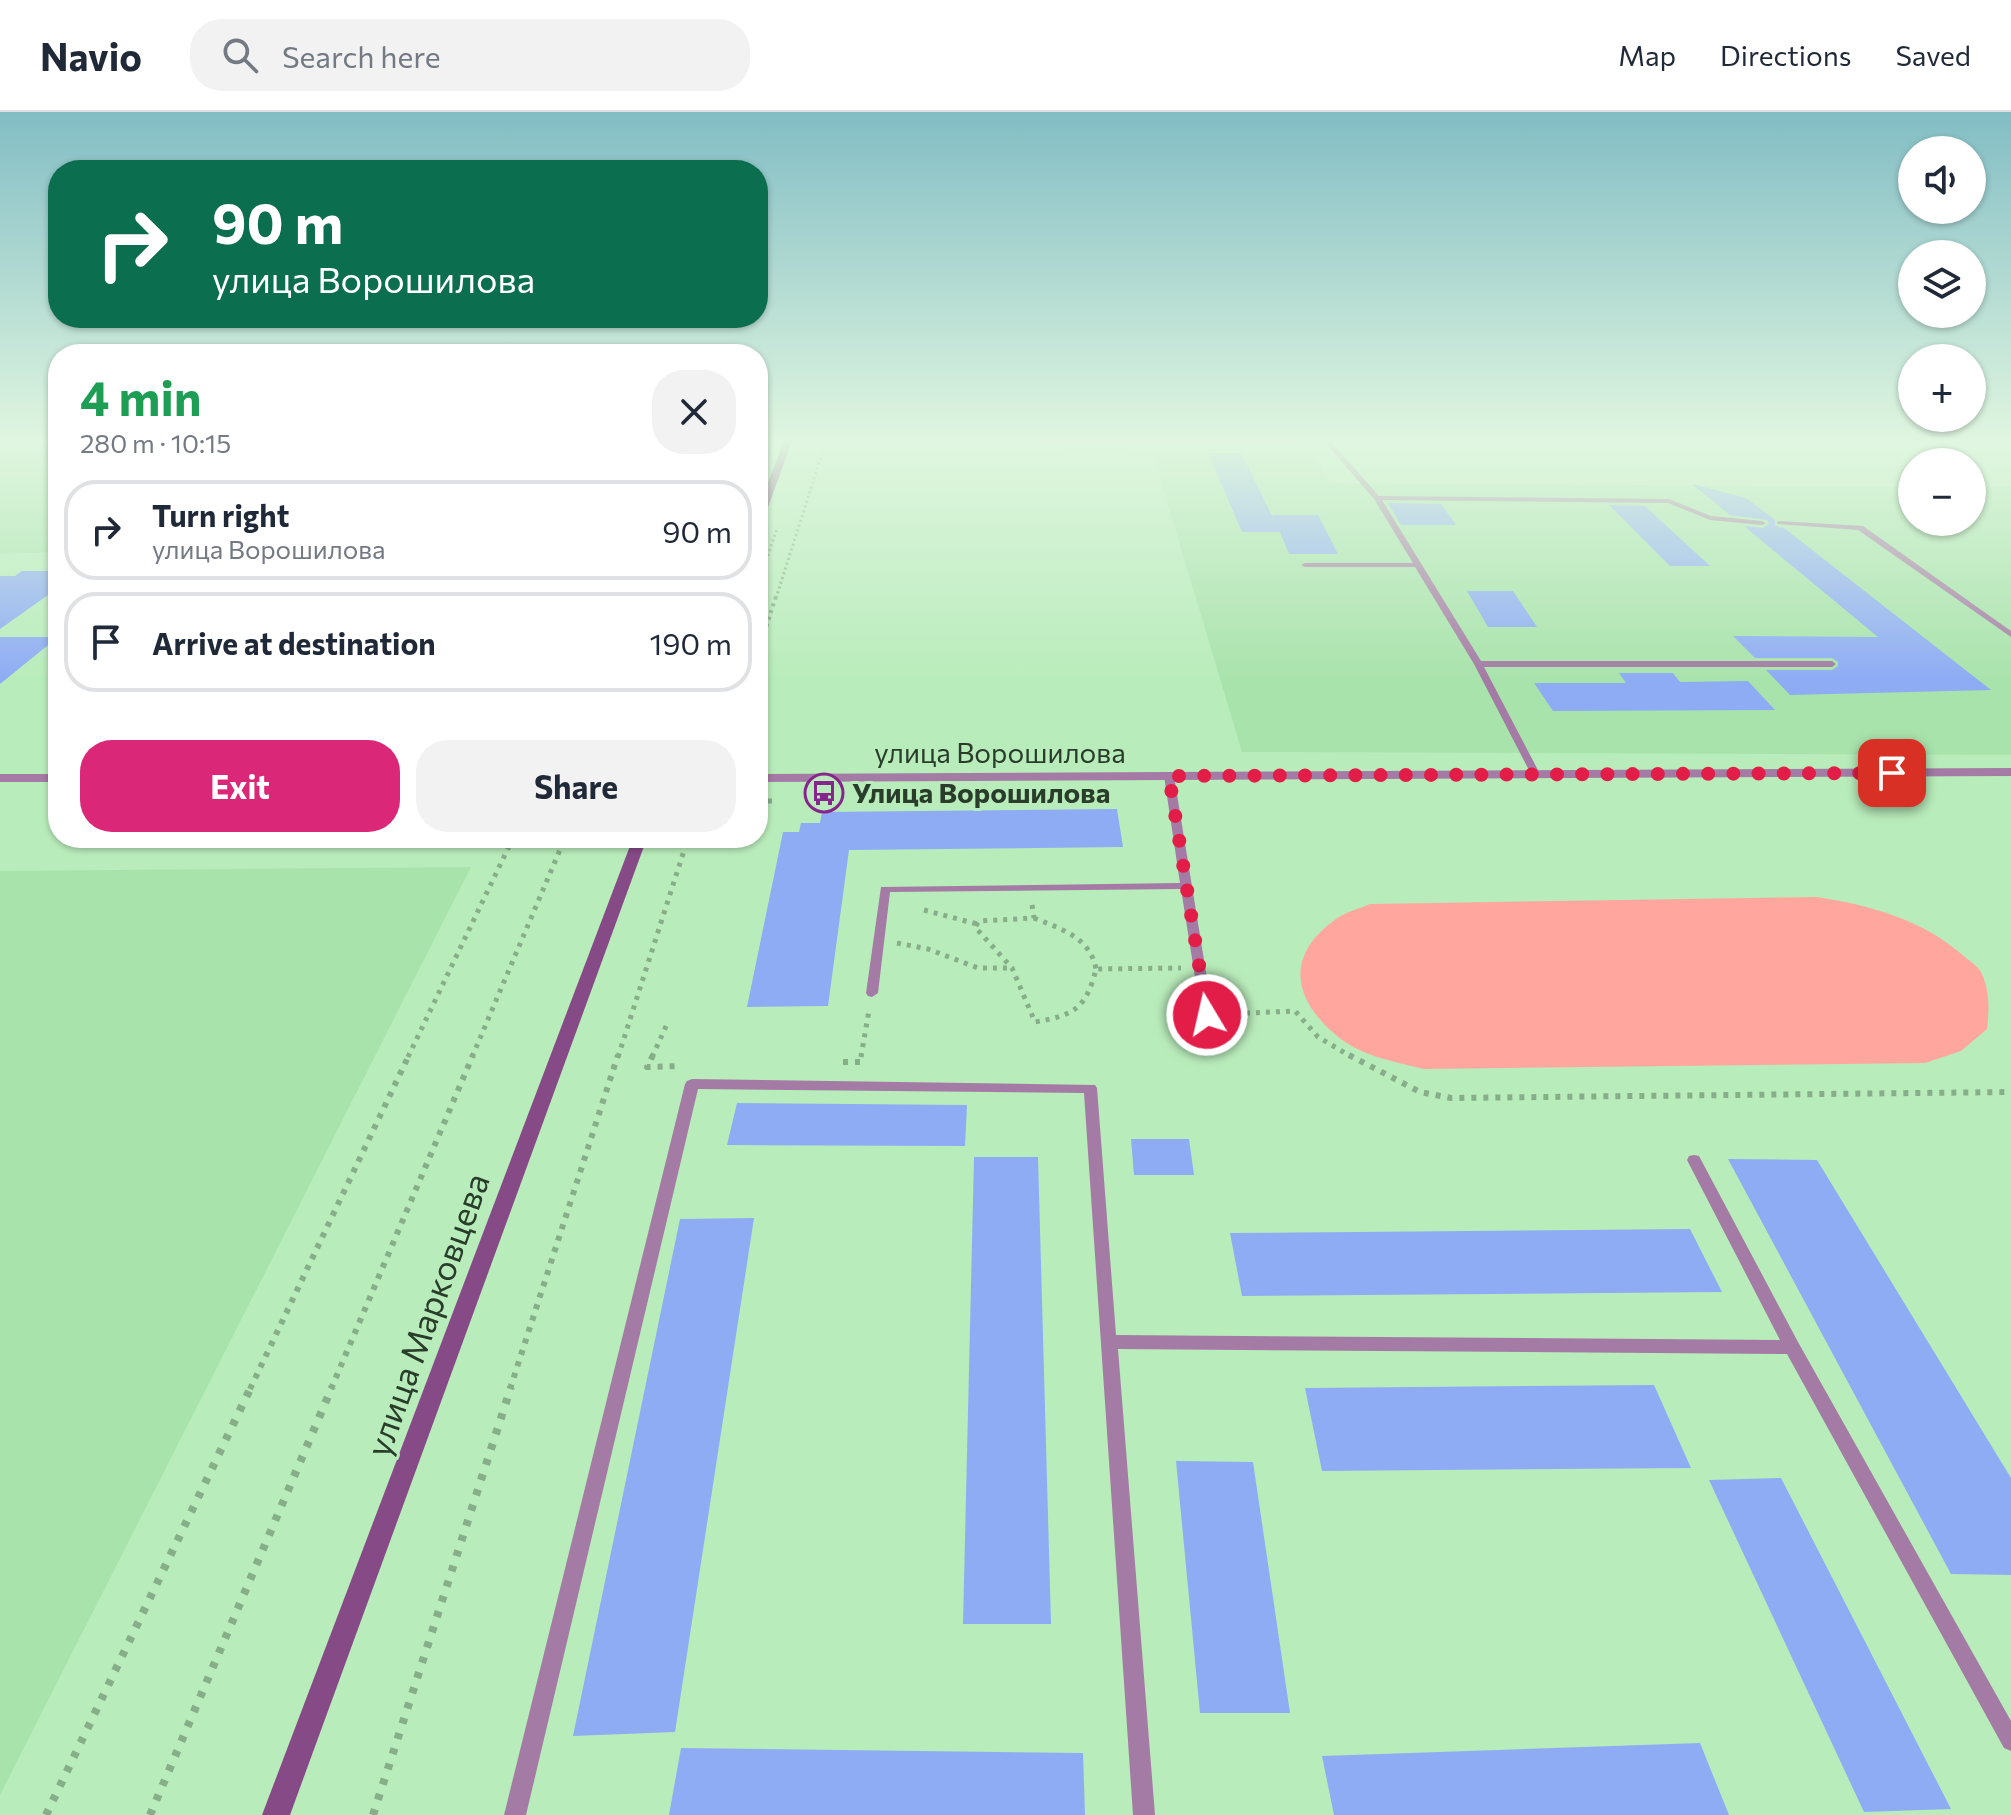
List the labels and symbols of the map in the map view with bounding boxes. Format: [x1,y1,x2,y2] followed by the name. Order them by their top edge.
[874,735,1126,769] street label: улица Ворошилова
[1858,739,1926,807] pin
[803,772,845,814] bus stop icon: Улица Ворошилова
[852,775,1110,809] place label: Улица Ворошилова
[1165,973,1249,1057] position arrow
[355,1167,497,1462] street label: улица Марковцева

